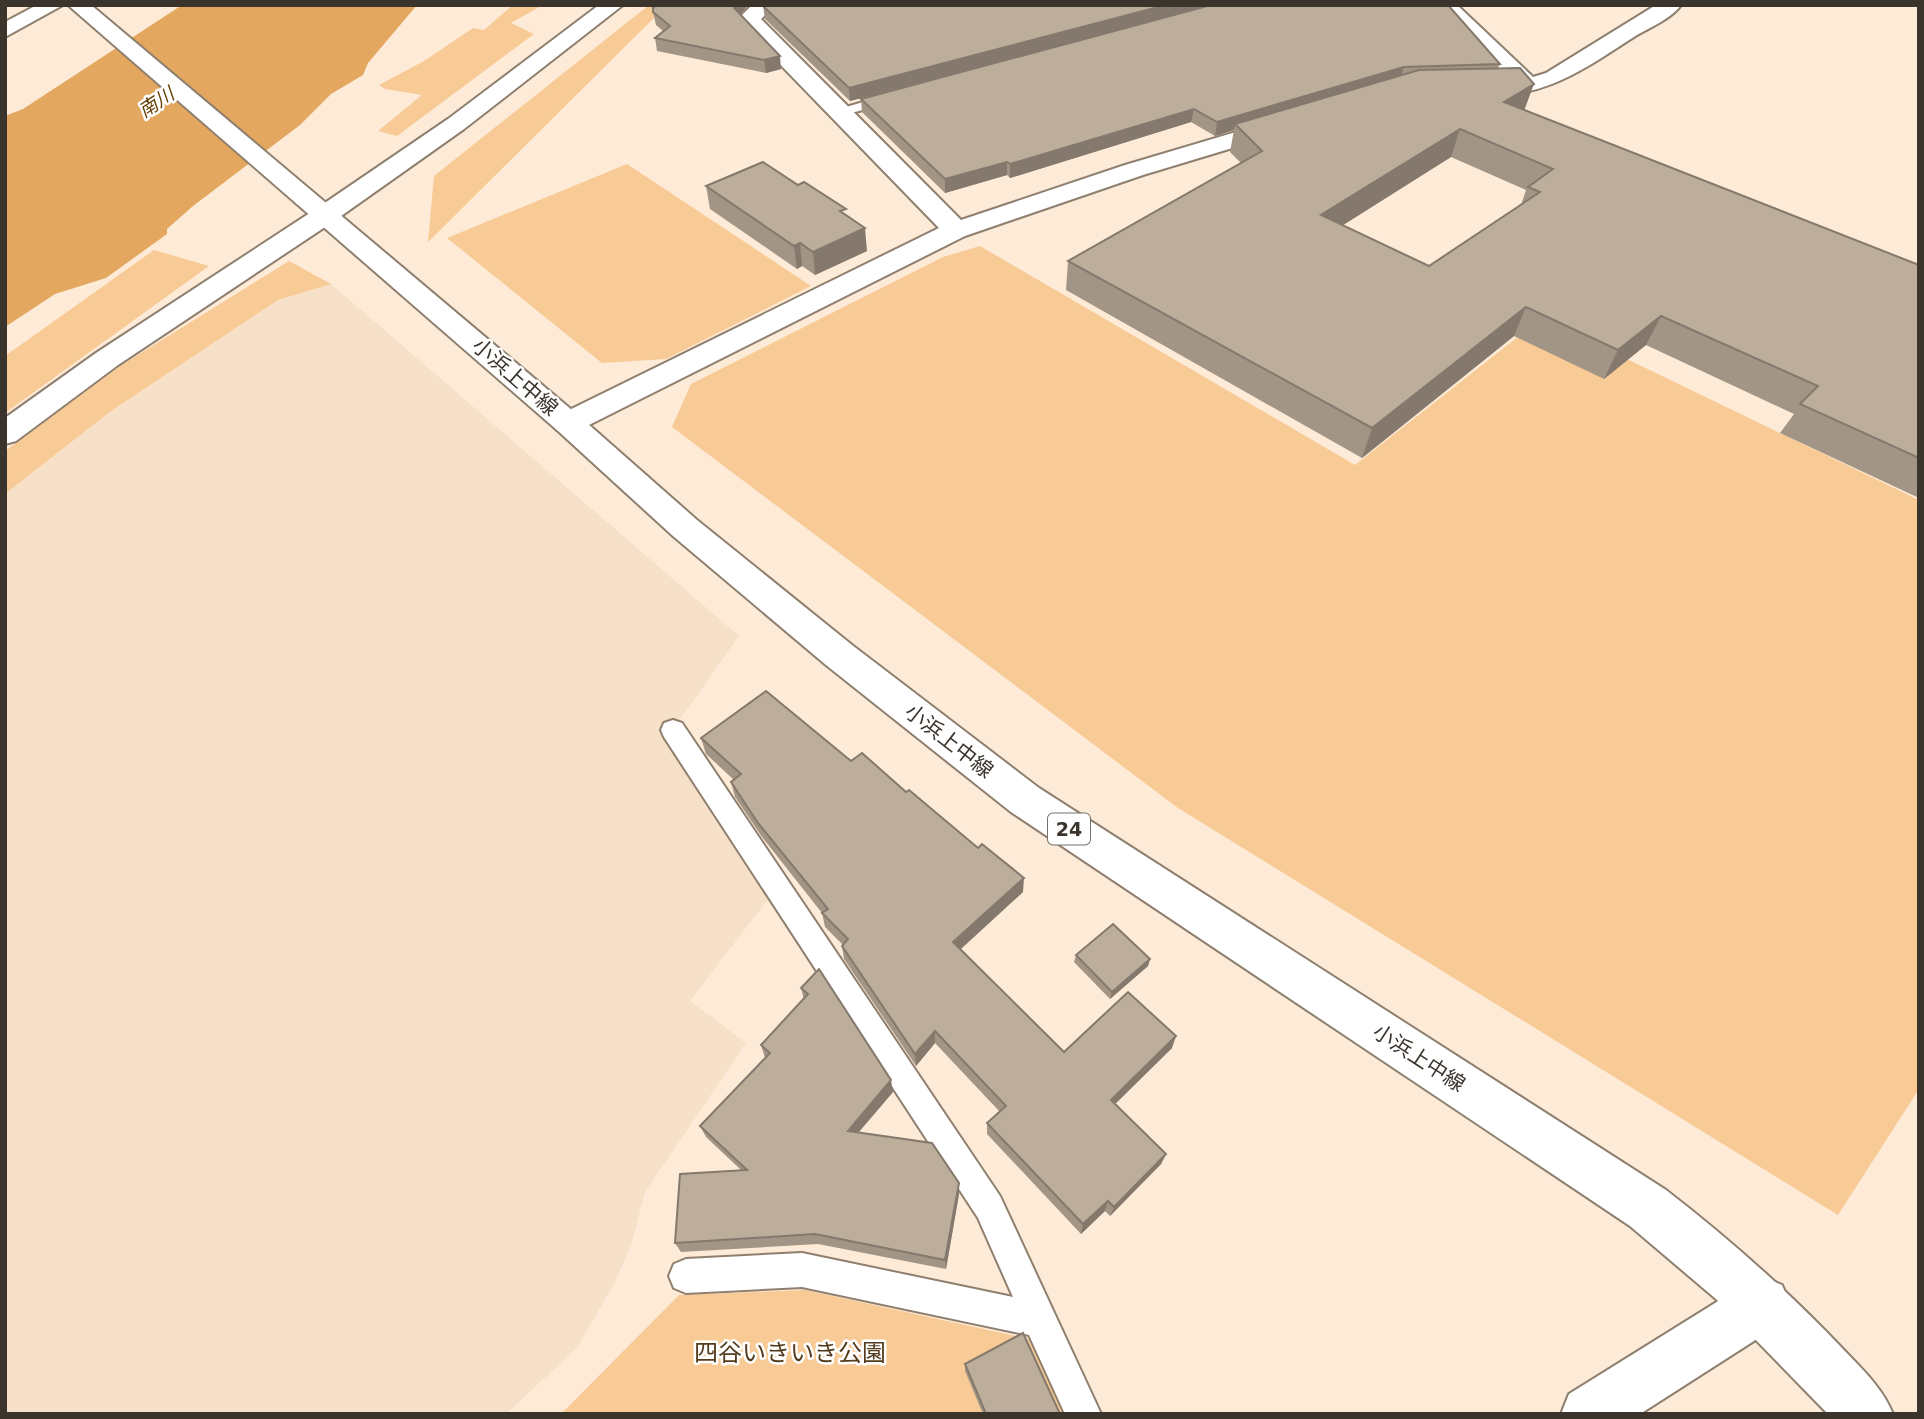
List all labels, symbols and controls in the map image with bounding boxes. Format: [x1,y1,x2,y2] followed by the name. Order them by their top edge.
[134,81,180,122] water label: 南川
[468,334,562,420] street label: 小浜上中線
[900,699,998,783] street label: 小浜上中線
[1048,814,1090,844] road number: 24
[1368,1019,1470,1097] street label: 小浜上中線
[694,1339,886,1367] park label: 四谷いきいき公園

